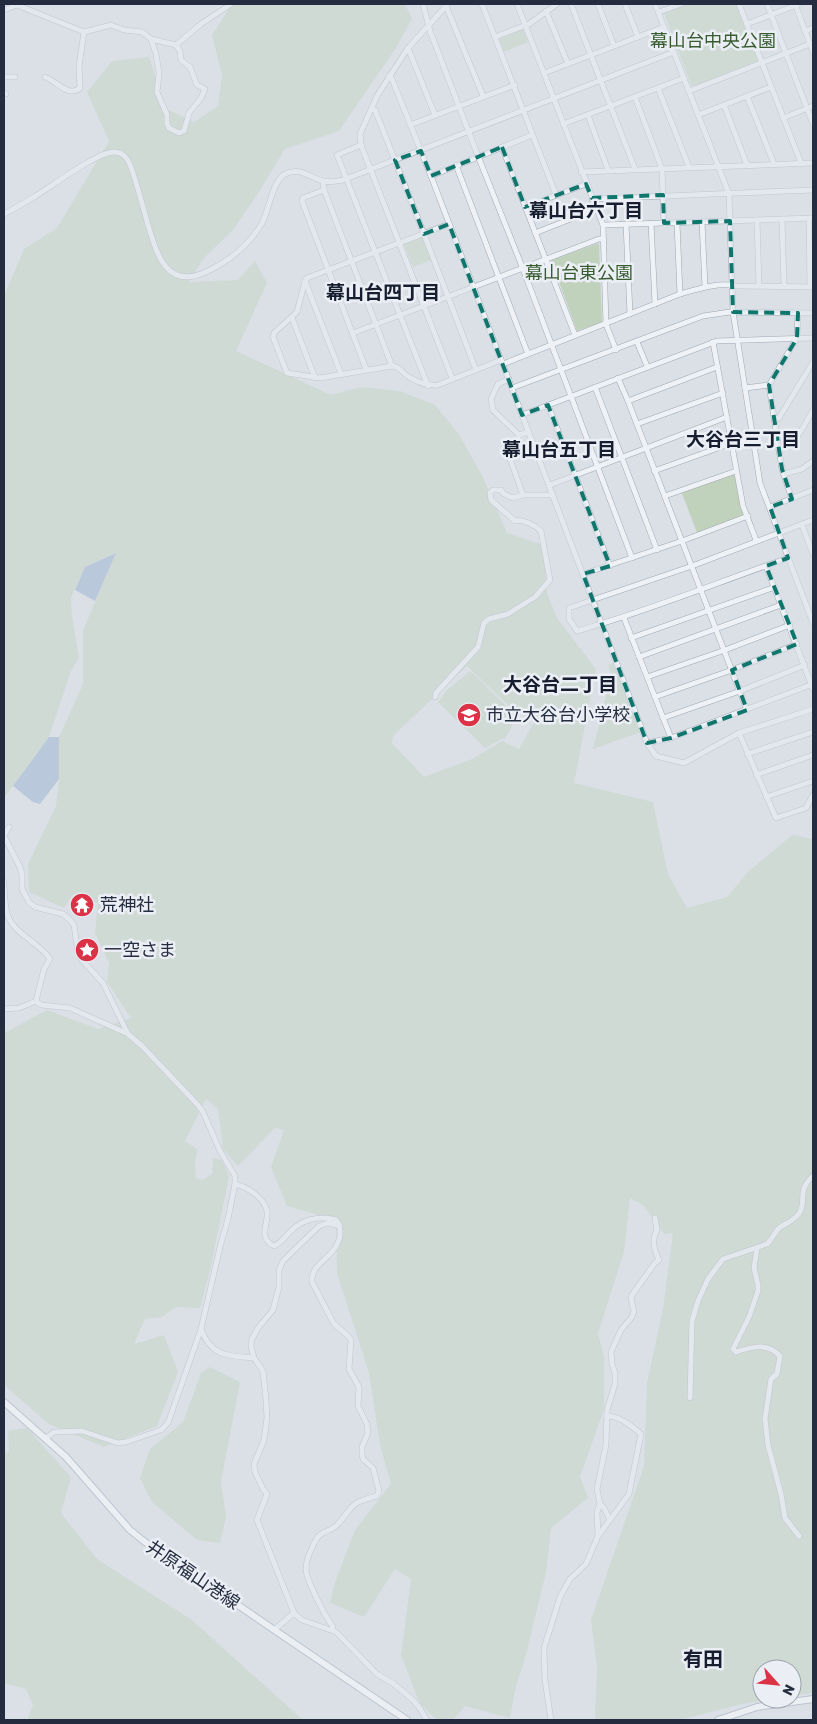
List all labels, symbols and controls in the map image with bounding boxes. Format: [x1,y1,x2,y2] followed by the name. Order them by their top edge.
[650,30,776,52] park label: 幕山台中央公園
[529,199,643,222] district label: 幕山台六丁目
[525,262,633,284] park label: 幕山台東公園
[326,281,440,304] district label: 幕山台四丁目
[686,428,800,451] district label: 大谷台三丁目
[502,438,616,461] district label: 幕山台五丁目
[503,673,617,696] district label: 大谷台二丁目
[456,702,482,728] school or university icon: 市立大谷台小学校
[486,704,630,726] place label: 市立大谷台小学校
[69,892,95,918] temple icon: 荒神社
[100,894,154,916] place label: 荒神社
[74,937,100,963] place icon: 一空さま
[104,939,176,961] place label: 一空さま
[142,1536,244,1614] street label: 井原福山港線
[683,1647,723,1671] district label: 有田
[752,1659,802,1709] north arrow
[778,1681,798,1698] text: N

